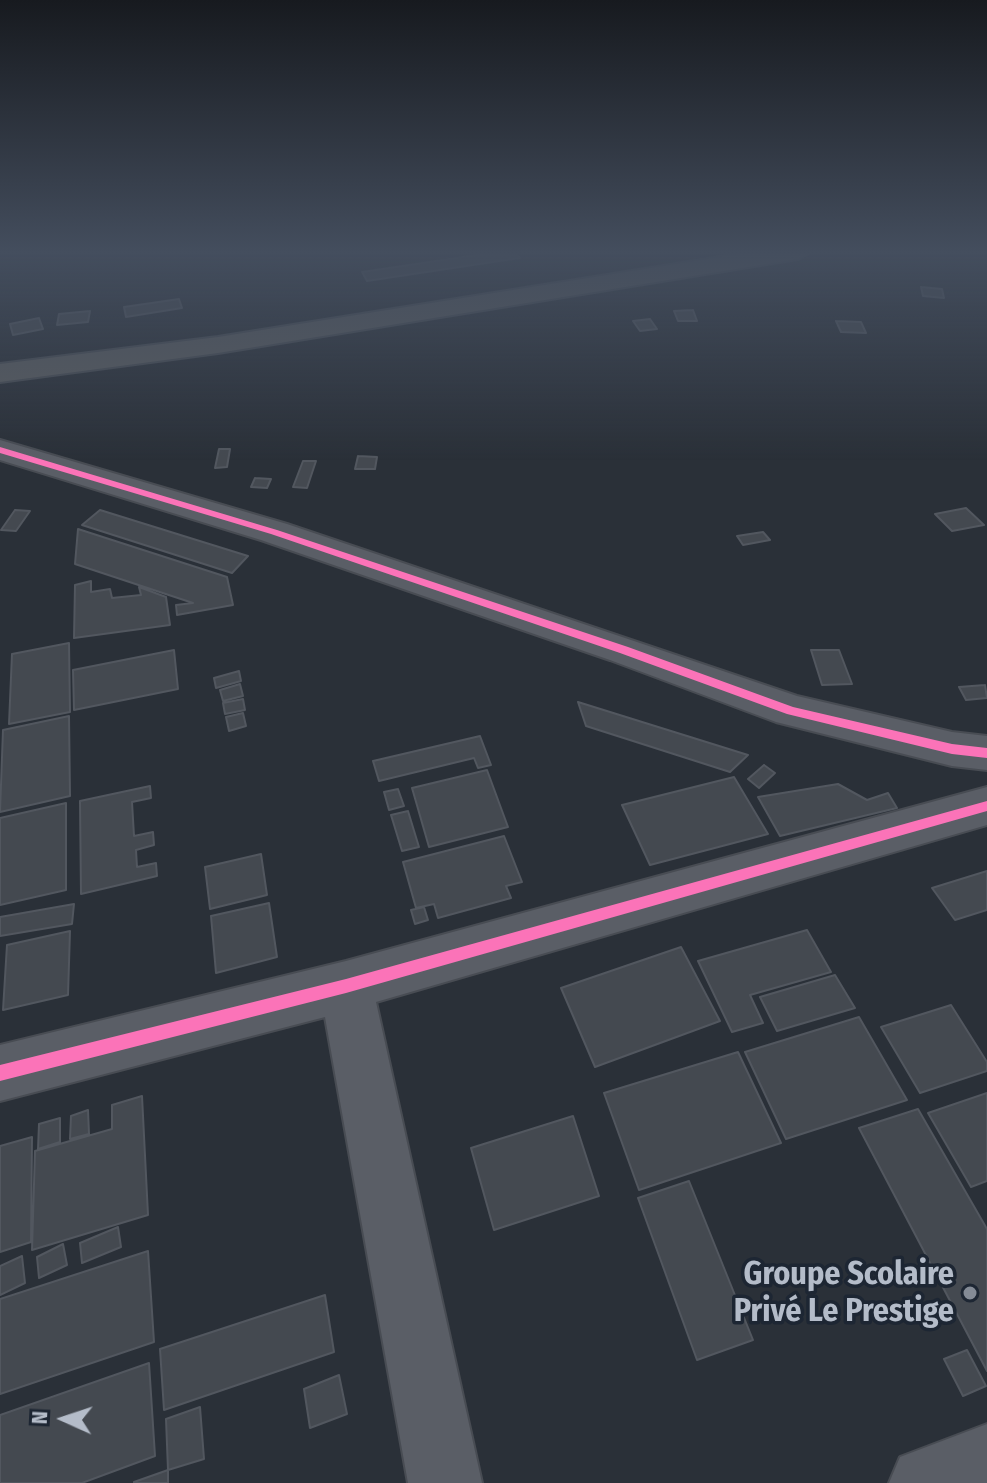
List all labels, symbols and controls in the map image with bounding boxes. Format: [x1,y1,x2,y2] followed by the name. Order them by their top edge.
[734,1256,954,1331] place label: Groupe Scolaire Privé Le Prestige
[961,1284,979,1302] marker: Groupe Scolaire Privé Le Prestige
[24,1379,104,1459] north arrow
[26,1410,53,1425] text: N

